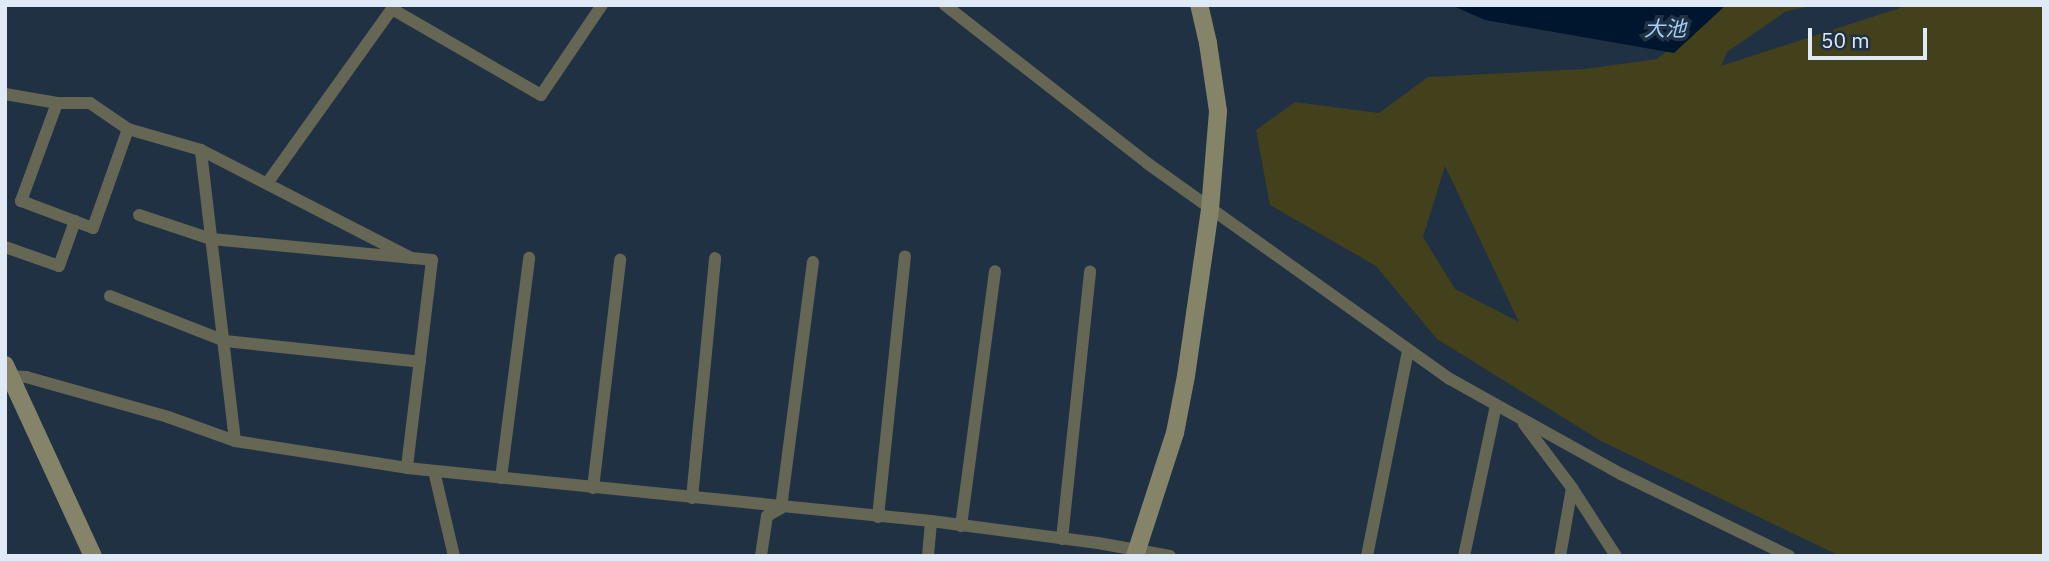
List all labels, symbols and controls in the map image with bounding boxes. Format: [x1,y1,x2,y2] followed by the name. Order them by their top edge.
[1811,14,1930,58] scale bar
[1644,15,1686,41] water label: 大池
[1821,26,1870,54] text: 50 m

